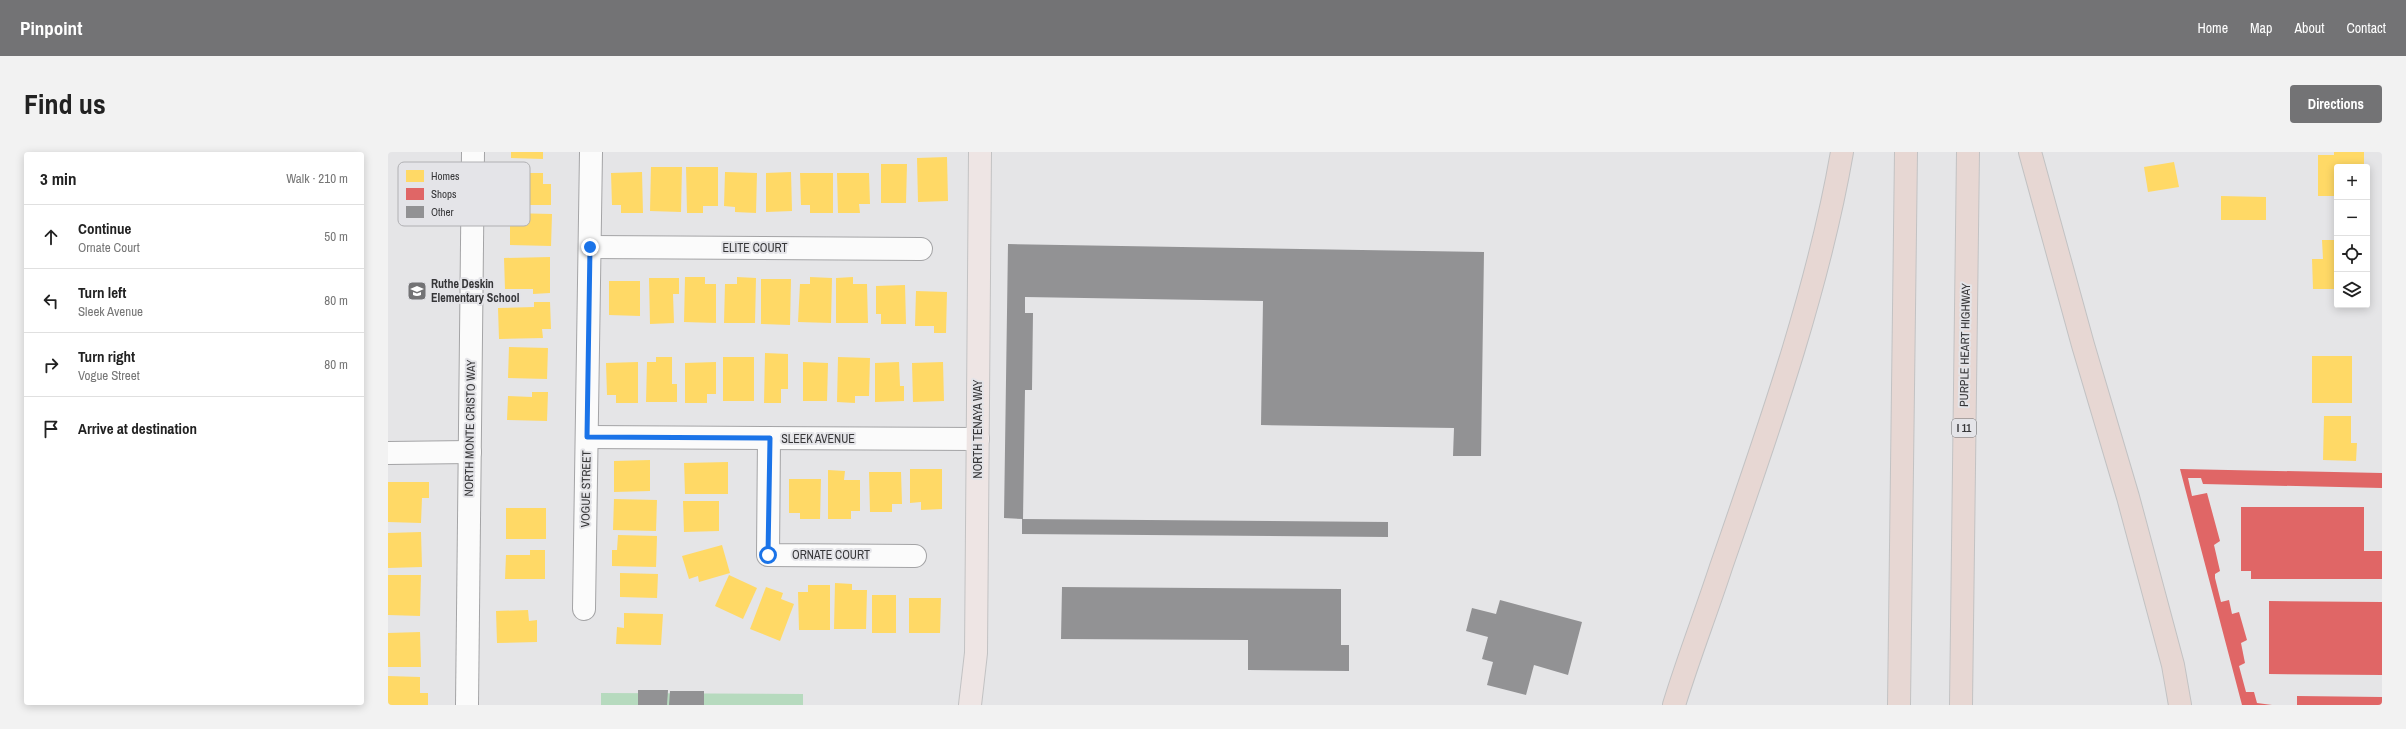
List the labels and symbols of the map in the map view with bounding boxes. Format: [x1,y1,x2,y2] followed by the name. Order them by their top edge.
[398,162,530,226] legend
[431,169,460,183] text: Homes
[431,187,457,201] text: Shops
[431,205,454,219] text: Other
[581,238,599,256] route end
[723,240,787,256] street label: ELITE COURT
[431,276,520,306] place label: Ruthe Deskin Elementary School
[406,280,428,302] school or university icon: Ruthe Deskin Elementary School
[1956,283,1974,407] street label: PURPLE HEART HIGHWAY
[461,359,479,497] street label: NORTH MONTE CRISTO WAY
[970,379,986,478] street label: NORTH TENAYA WAY
[1952,419,1976,437] road number: I 11
[781,431,855,447] street label: SLEEK AVENUE
[577,450,595,528] street label: VOGUE STREET
[759,546,777,564] route start
[792,547,870,563] street label: ORNATE COURT

